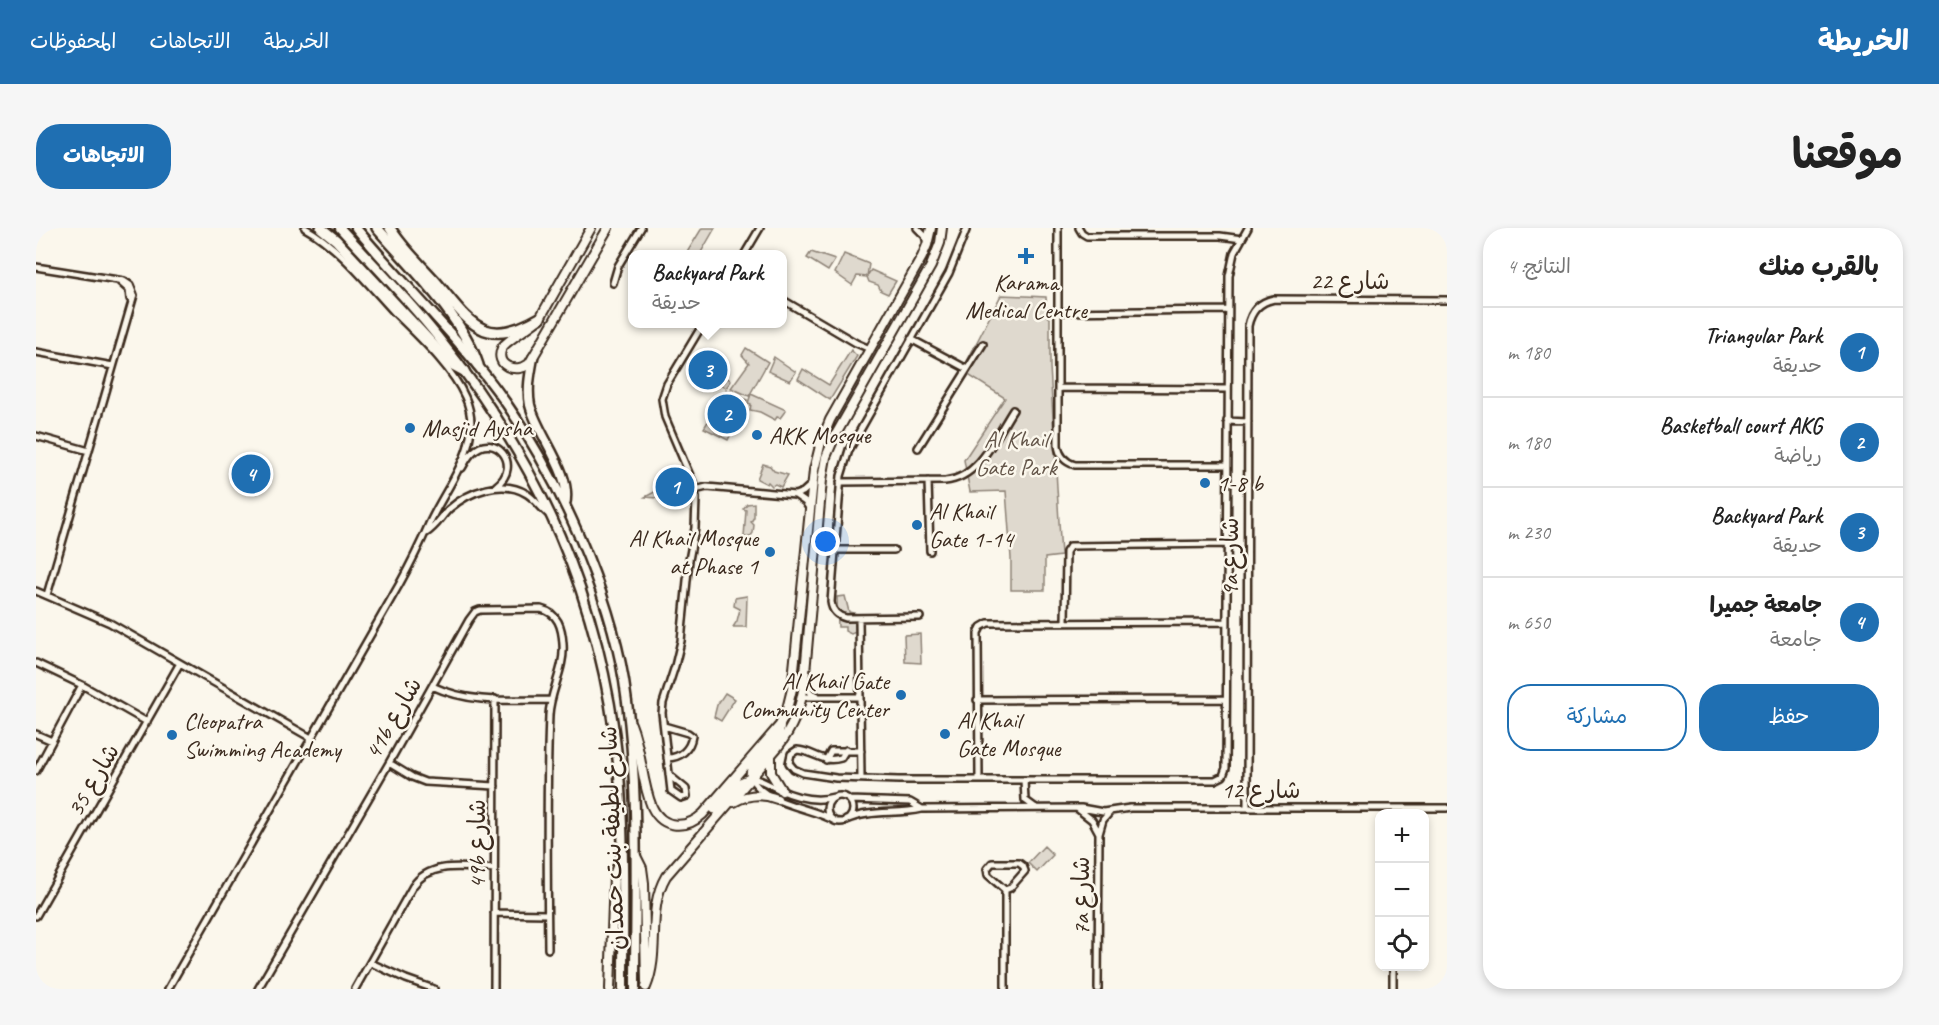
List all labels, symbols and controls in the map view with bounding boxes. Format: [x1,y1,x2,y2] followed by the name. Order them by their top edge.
[1818,23,1909,58] text: الخريطة
[30,28,116,54] text: المحفوظات
[149,28,231,54] text: الاتجاهات
[264,28,329,54] text: الخريطة
[36,124,171,189] button: الاتجاهات
[1792,128,1903,181] text: موقعنا
[1017,247,1035,265] marker: Karama Medical Centre
[628,250,787,328] popup
[1759,250,1879,283] text: بالقرب منك
[1507,254,1571,279] text: النتائج: 4
[652,259,763,287] text: Backyard Park
[1310,266,1390,298] street label: شارع 22
[965,267,1089,325] place label: Karama Medical Centre
[652,290,701,315] text: حديقة
[1705,322,1822,350] text: Triangular Park
[1507,340,1550,365] text: 180 m
[1855,340,1864,365] text: 1
[688,348,728,392] pin: 3
[1773,353,1822,378] text: حديقة
[708,392,746,436] pin: 2
[1660,412,1822,440] text: Basketball court AKG
[422,413,534,443] place label: Masjid Aysha
[769,420,873,450] place label: AKK Mosque
[403,421,417,435] marker: Masjid Aysha
[975,424,1059,482] park label: Al Khail Gate Park
[750,428,764,442] marker: AKK Mosque
[1507,430,1550,455] text: 180 m
[1855,430,1864,455] text: 2
[1774,443,1822,468] text: رياضة
[232,452,270,496] pin: 4
[656,464,694,510] pin: 1
[1217,468,1264,498] place label: 1-8 b
[1198,476,1212,490] marker: 1-8 b
[929,496,1015,554] place label: Al Khail Gate 1-14
[1711,502,1822,530] text: Backyard Park
[1215,517,1247,597] street label: 9a شارع
[910,518,924,532] marker: Al Khail Gate 1-14
[1507,520,1550,545] text: 230 m
[1855,520,1864,545] text: 3
[629,523,760,581] place label: Al Khail Mosque at Phase 1
[811,527,840,556] your location
[1773,533,1822,558] text: حديقة
[763,545,777,559] marker: Al Khail Mosque at Phase 1
[1710,591,1822,619] text: جامعة جميرا
[1507,610,1550,635] text: 650 m
[1855,610,1864,635] text: 4
[1770,627,1822,652] text: جامعة
[741,666,891,724] place label: Al Khail Gate Community Center
[358,672,430,765] street label: 41b شارع
[1507,684,1687,751] button: مشاركة
[1699,684,1879,751] button: حفظ
[894,688,908,702] marker: Al Khail Gate Community Center
[957,705,1063,763] place label: Al Khail Gate Mosque
[184,706,343,764] place label: Cleopatra Swimming Academy
[593,725,633,951] street label: شارع لطيفة بنت حمدان
[938,727,952,741] marker: Al Khail Gate Mosque
[165,728,179,742] marker: Cleopatra Swimming Academy
[60,738,128,823] street label: شارع 35
[1221,775,1301,807] street label: شارع 12
[462,799,494,889] street label: 49b شارع
[1375,809,1429,971] map controls
[1375,809,1429,863] button: +
[1066,856,1098,936] street label: 7a شارع
[1375,863,1429,917] button: −
[1375,917,1429,971] button: locate

